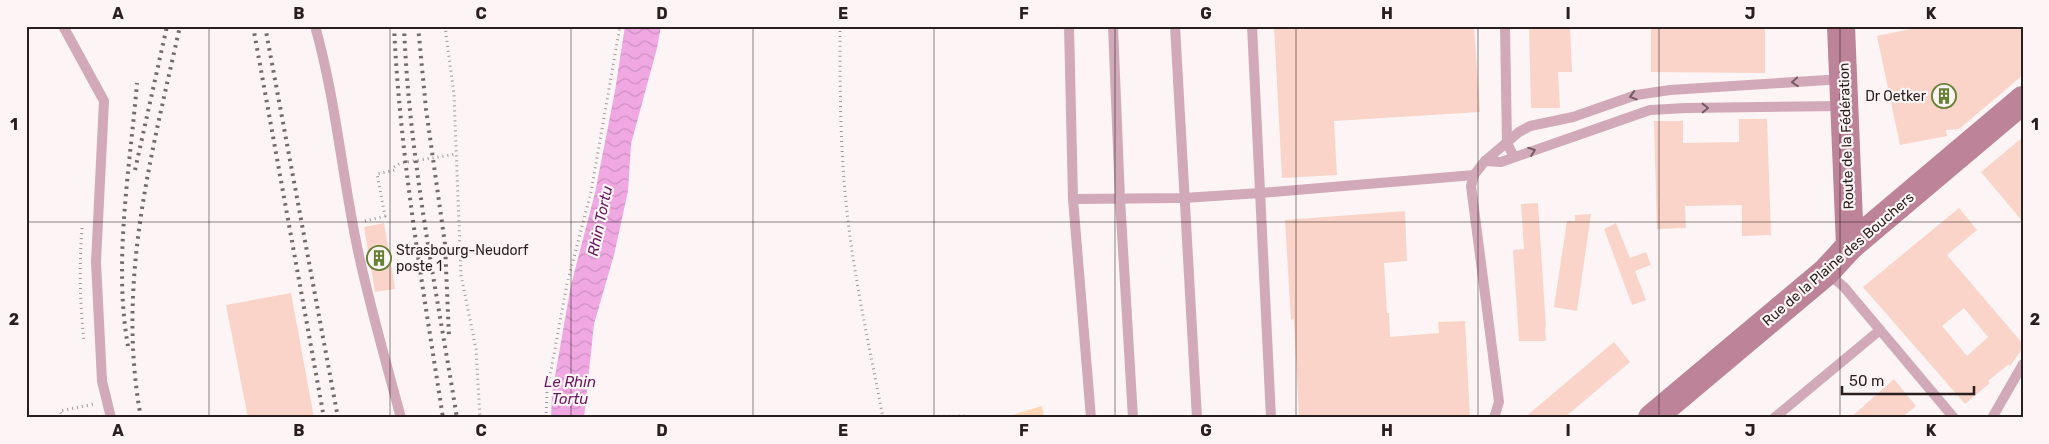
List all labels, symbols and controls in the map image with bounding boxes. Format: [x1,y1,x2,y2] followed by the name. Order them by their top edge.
[112,4,124,23] text: A
[293,4,305,23] text: B
[475,4,487,23] text: C
[656,4,668,23] text: D
[838,4,848,23] text: E
[1019,4,1029,23] text: F
[1200,4,1212,23] text: G
[1381,4,1393,23] text: H
[1565,4,1571,23] text: I
[1745,4,1755,23] text: J
[1926,4,1937,23] text: K
[1835,62,1858,210] street label: Route de la Fédération
[1790,77,1798,88] one-way arrow
[1931,83,1957,109] building icon: Dr Oetker
[1865,88,1927,105] place label: Dr Oetker
[1629,91,1638,101] one-way arrow
[1701,102,1709,113] one-way arrow
[10,115,18,134] text: 1
[2031,115,2039,134] text: 1
[1527,147,1535,157] one-way arrow
[584,184,616,258] water label: Rhin Tortu
[1759,189,1918,330] street label: Rue de la Plaine des Bouchers
[396,242,529,275] place label: Strasbourg-Neudorf poste 1
[366,245,392,271] building icon: Strasbourg-Neudorf poste 1
[9,310,19,329] text: 2
[2030,310,2040,329] text: 2
[1842,364,1974,396] scale bar
[1849,372,1884,390] text: 50 m
[544,373,596,408] water label: Le Rhin Tortu
[112,421,124,440] text: A
[293,421,305,440] text: B
[475,421,487,440] text: C
[656,421,668,440] text: D
[838,421,848,440] text: E
[1019,421,1029,440] text: F
[1200,421,1212,440] text: G
[1381,421,1393,440] text: H
[1565,421,1571,440] text: I
[1745,421,1755,440] text: J
[1926,421,1937,440] text: K

